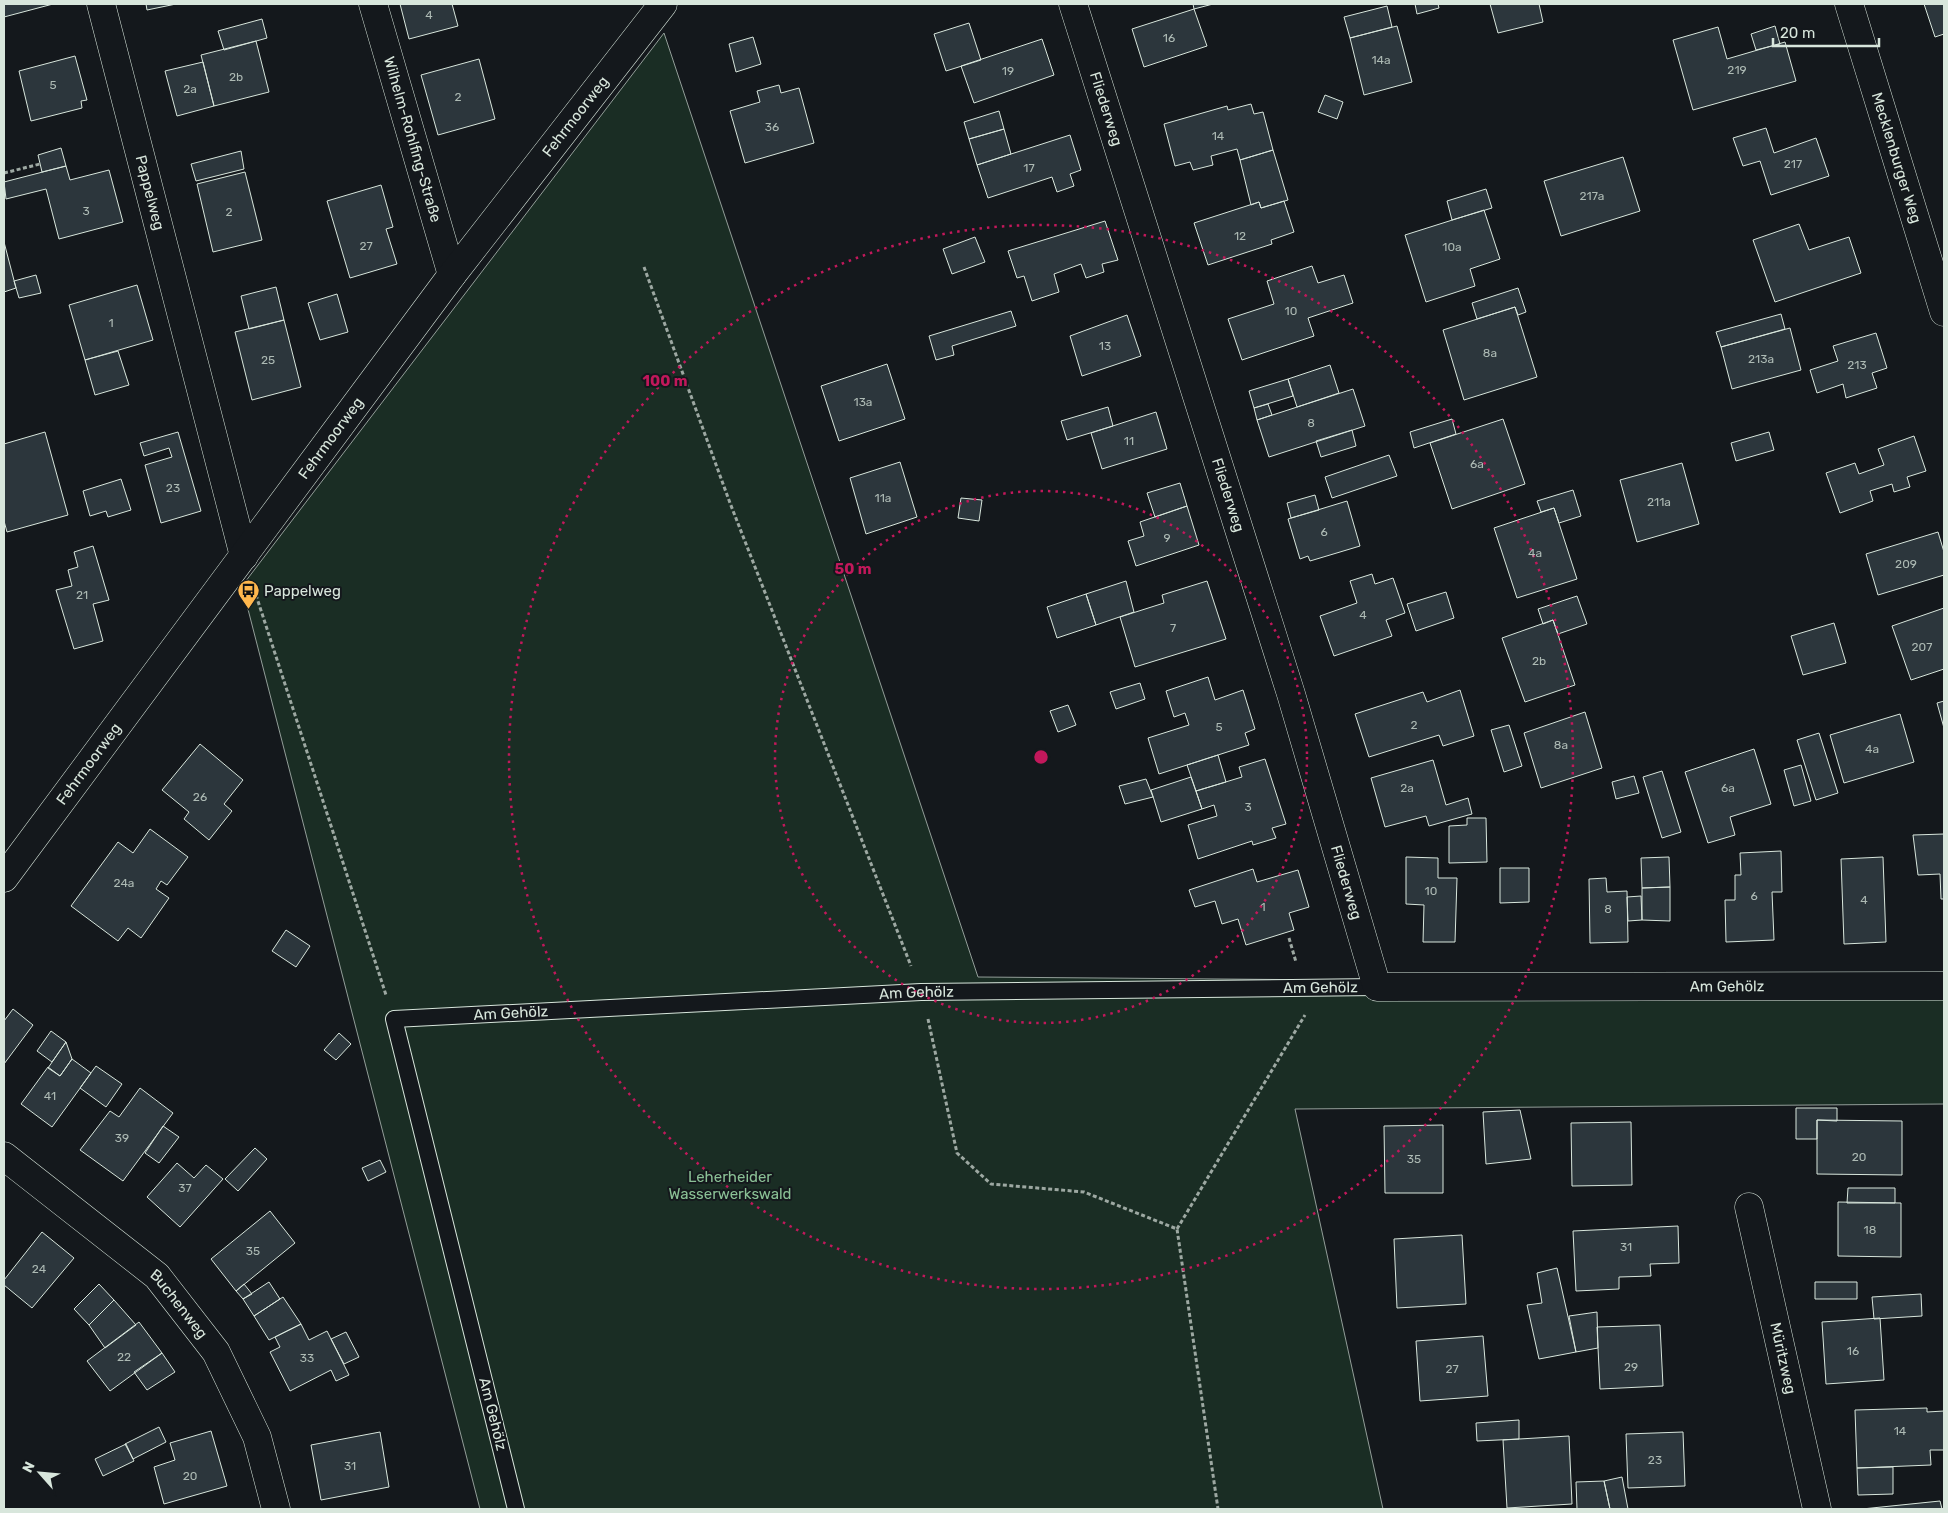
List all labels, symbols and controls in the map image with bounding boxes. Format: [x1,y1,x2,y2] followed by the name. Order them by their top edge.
[425,8,433,22] house number: 4
[1773,15,1879,47] scale bar
[1780,24,1815,42] text: 20 m
[1163,31,1175,45] house number: 16
[1371,53,1391,67] house number: 14a
[380,54,445,224] street label: Wilhelm-Rohlfing-Straße
[1727,63,1747,77] house number: 219
[1002,64,1014,78] house number: 19
[229,70,243,84] house number: 2b
[1086,70,1126,148] street label: Fliederweg
[538,73,612,161] street label: Fehrmoorweg
[49,78,57,92] house number: 5
[183,82,197,96] house number: 2a
[454,90,462,104] house number: 2
[1868,90,1925,226] street label: Mecklenburger Weg
[765,120,779,134] house number: 36
[1212,129,1225,143] house number: 14
[132,153,168,232] street label: Pappelweg
[1784,157,1802,171] house number: 217
[1023,161,1035,175] house number: 17
[1580,189,1604,203] house number: 217a
[82,204,90,218] house number: 3
[225,205,233,219] house number: 2
[1234,229,1246,243] house number: 12
[359,239,373,253] house number: 27
[1442,240,1462,254] house number: 10a
[1285,304,1297,318] house number: 10
[108,316,114,330] house number: 1
[1099,339,1111,353] house number: 13
[1483,346,1497,360] house number: 8a
[1748,352,1774,366] house number: 213a
[261,353,275,367] house number: 25
[1847,358,1867,372] house number: 213
[643,372,687,390] text: 100 m
[295,394,367,483] street label: Fehrmoorweg
[854,395,872,409] house number: 13a
[1307,416,1315,430] house number: 8
[1124,434,1134,448] house number: 11
[1208,456,1248,534] street label: Fliederweg
[1470,457,1484,471] house number: 6a
[166,481,180,495] house number: 23
[875,491,891,505] house number: 11a
[1647,495,1671,509] house number: 211a
[1320,525,1328,539] house number: 6
[1163,531,1171,545] house number: 9
[1528,546,1542,560] house number: 4a
[1895,557,1917,571] house number: 209
[835,560,871,578] text: 50 m
[236,579,260,610] bus stop icon: Pappelweg
[264,582,341,600] place label: Pappelweg
[76,588,88,602] house number: 21
[1359,608,1367,622] house number: 4
[1170,621,1176,635] house number: 7
[1912,640,1932,654] house number: 207
[1532,654,1546,668] house number: 2b
[1410,718,1418,732] house number: 2
[52,720,125,808] street label: Fehrmoorweg
[1215,720,1223,734] house number: 5
[1554,738,1568,752] house number: 8a
[1865,742,1879,756] house number: 4a
[1032,748,1050,766] centre of rings
[1400,781,1414,795] house number: 2a
[1721,781,1735,795] house number: 6a
[193,790,207,804] house number: 26
[1244,800,1252,814] house number: 3
[1327,843,1366,922] street label: Fliederweg
[113,876,135,890] house number: 24a
[1425,884,1437,898] house number: 10
[1750,889,1758,903] house number: 6
[1860,893,1868,907] house number: 4
[1260,900,1266,914] house number: 1
[1604,902,1612,916] house number: 8
[1690,977,1765,995] street label: Am Gehölz
[1283,978,1358,997] street label: Am Gehölz
[879,983,954,1003] street label: Am Gehölz
[473,1002,549,1024] street label: Am Gehölz
[44,1089,56,1103] house number: 41
[115,1131,129,1145] house number: 39
[1852,1150,1866,1164] house number: 20
[1407,1152,1421,1166] house number: 35
[669,1168,791,1203] park label: Leherheider Wasserwerkswald
[178,1181,192,1195] house number: 37
[1864,1223,1876,1237] house number: 18
[1620,1240,1632,1254] house number: 31
[246,1244,260,1258] house number: 35
[32,1262,47,1276] house number: 24
[147,1265,211,1342] street label: Buchenweg
[1766,1321,1800,1396] street label: Müritzweg
[1847,1344,1859,1358] house number: 16
[117,1350,131,1364] house number: 22
[300,1351,314,1365] house number: 33
[1624,1360,1638,1374] house number: 29
[1445,1362,1459,1376] house number: 27
[475,1376,511,1453] street label: Am Gehölz
[1894,1424,1907,1438] house number: 14
[15,1448,65,1498] north arrow
[1648,1453,1662,1467] house number: 23
[19,1459,39,1476] text: N
[344,1459,356,1473] house number: 31
[183,1469,197,1483] house number: 20

